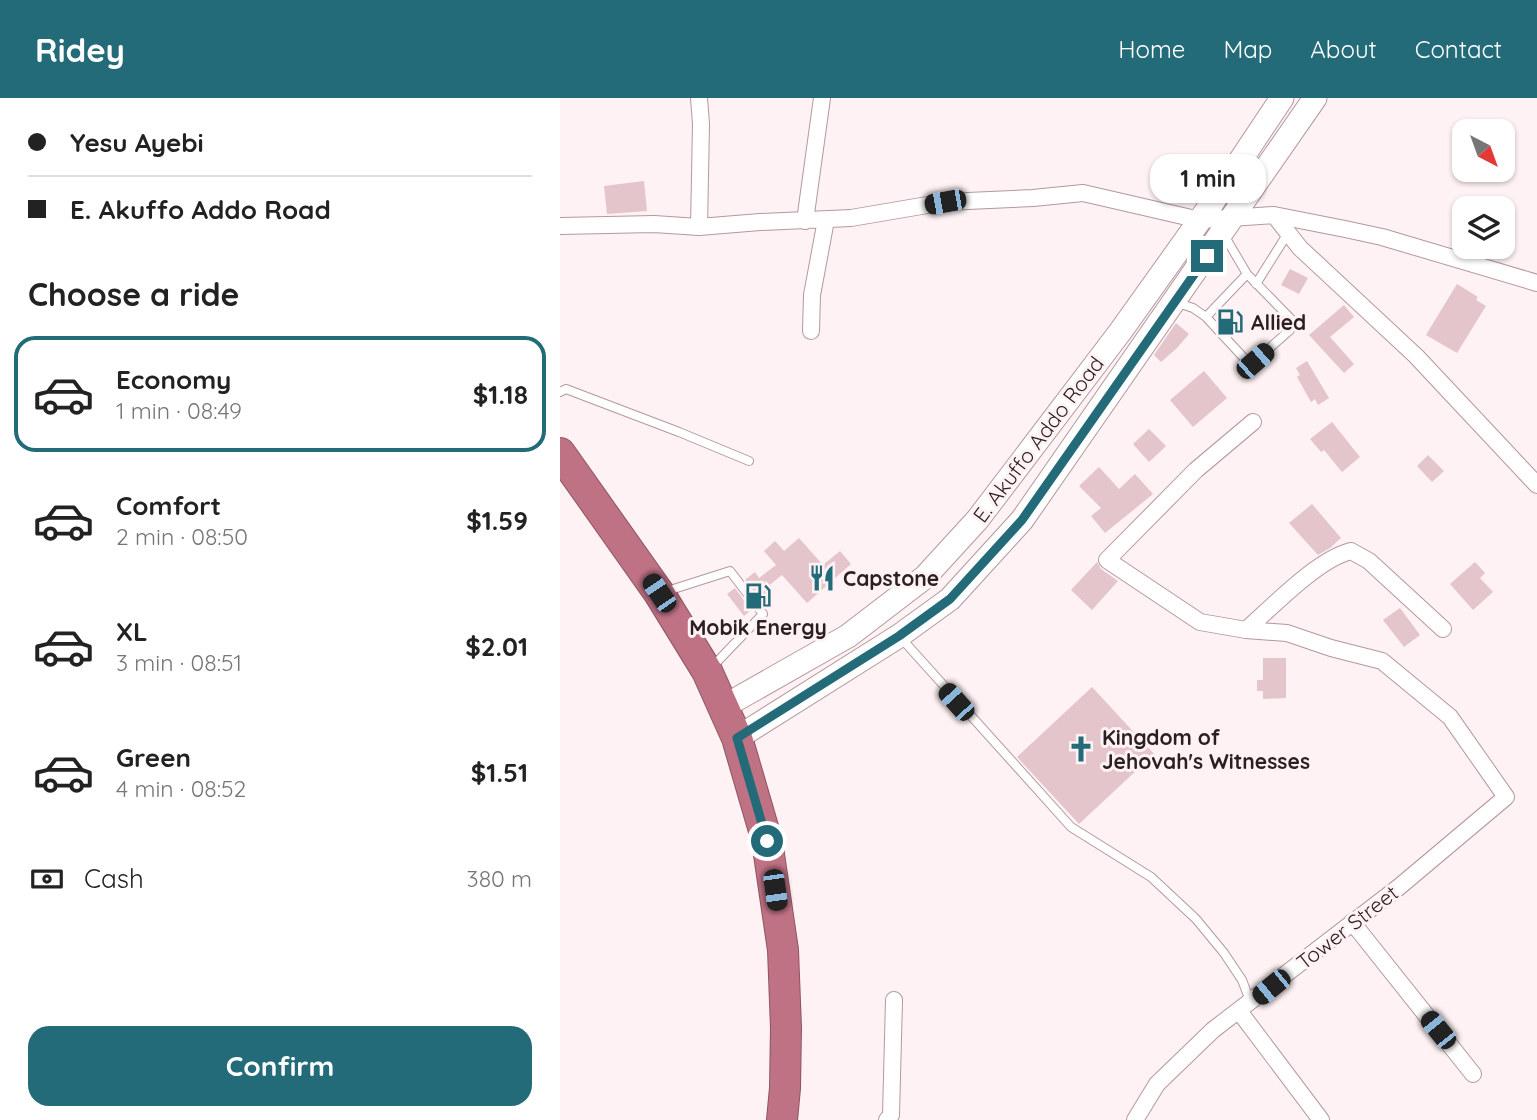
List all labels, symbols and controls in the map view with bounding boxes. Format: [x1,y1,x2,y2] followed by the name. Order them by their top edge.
[35,29,125,70] text: Ridey
[1118,34,1185,64] text: Home
[1223,34,1272,64] text: Map
[1310,34,1377,64] text: About
[1415,34,1502,64] text: Contact
[1452,119,1516,182] north arrow
[1452,119,1515,259] map controls
[70,126,204,159] text: Yesu Ayebi
[1149,155,1265,204] callout: 1 min
[1180,164,1236,193] text: 1 min
[923,188,968,216] car
[70,193,331,226] text: E. Akuffo Addo Road
[1452,196,1515,259] button: layers
[1191,240,1223,272] route end
[28,274,240,314] text: Choose a ride
[1215,307,1245,337] fuel station icon: Allied
[1251,309,1306,335] place label: Allied
[1233,339,1278,383] car
[967,351,1109,527] street label: E. Akuffo Addo Road
[32,363,95,426] icon: car
[116,363,231,396] text: Economy
[473,378,528,411] text: $1.18
[116,396,242,425] text: 1 min · 08:49
[32,489,95,552] icon: car
[116,489,221,522] text: Comfort
[466,504,528,537] text: $1.59
[116,522,248,551] text: 2 min · 08:50
[807,563,837,593] restaurant icon: Capstone
[843,565,939,591] place label: Capstone
[639,570,680,616] car
[743,581,773,611] fuel station icon: Mobik Energy
[689,614,827,640] place label: Mobik Energy
[32,615,95,678] icon: car
[116,615,148,648] text: XL
[465,630,528,663] text: $2.01
[116,648,242,677] text: 3 min · 08:51
[935,679,978,725] car
[1102,724,1310,774] place label: Kingdom of Jehovah's Witnesses
[1066,734,1096,764] church icon: Kingdom of Jehovah's Witnesses
[32,741,95,804] icon: car
[116,741,191,774] text: Green
[471,756,528,789] text: $1.51
[116,774,246,803] text: 4 min · 08:52
[751,825,783,857] route start
[28,860,66,898] icon: cash
[84,862,144,895] text: Cash
[467,864,532,893] text: 380 m
[762,868,789,912] car
[1291,879,1403,975] street label: Tower Street
[1249,966,1294,1008] car
[1417,1007,1460,1053] car
[28,1026,532,1106] button: Confirm

